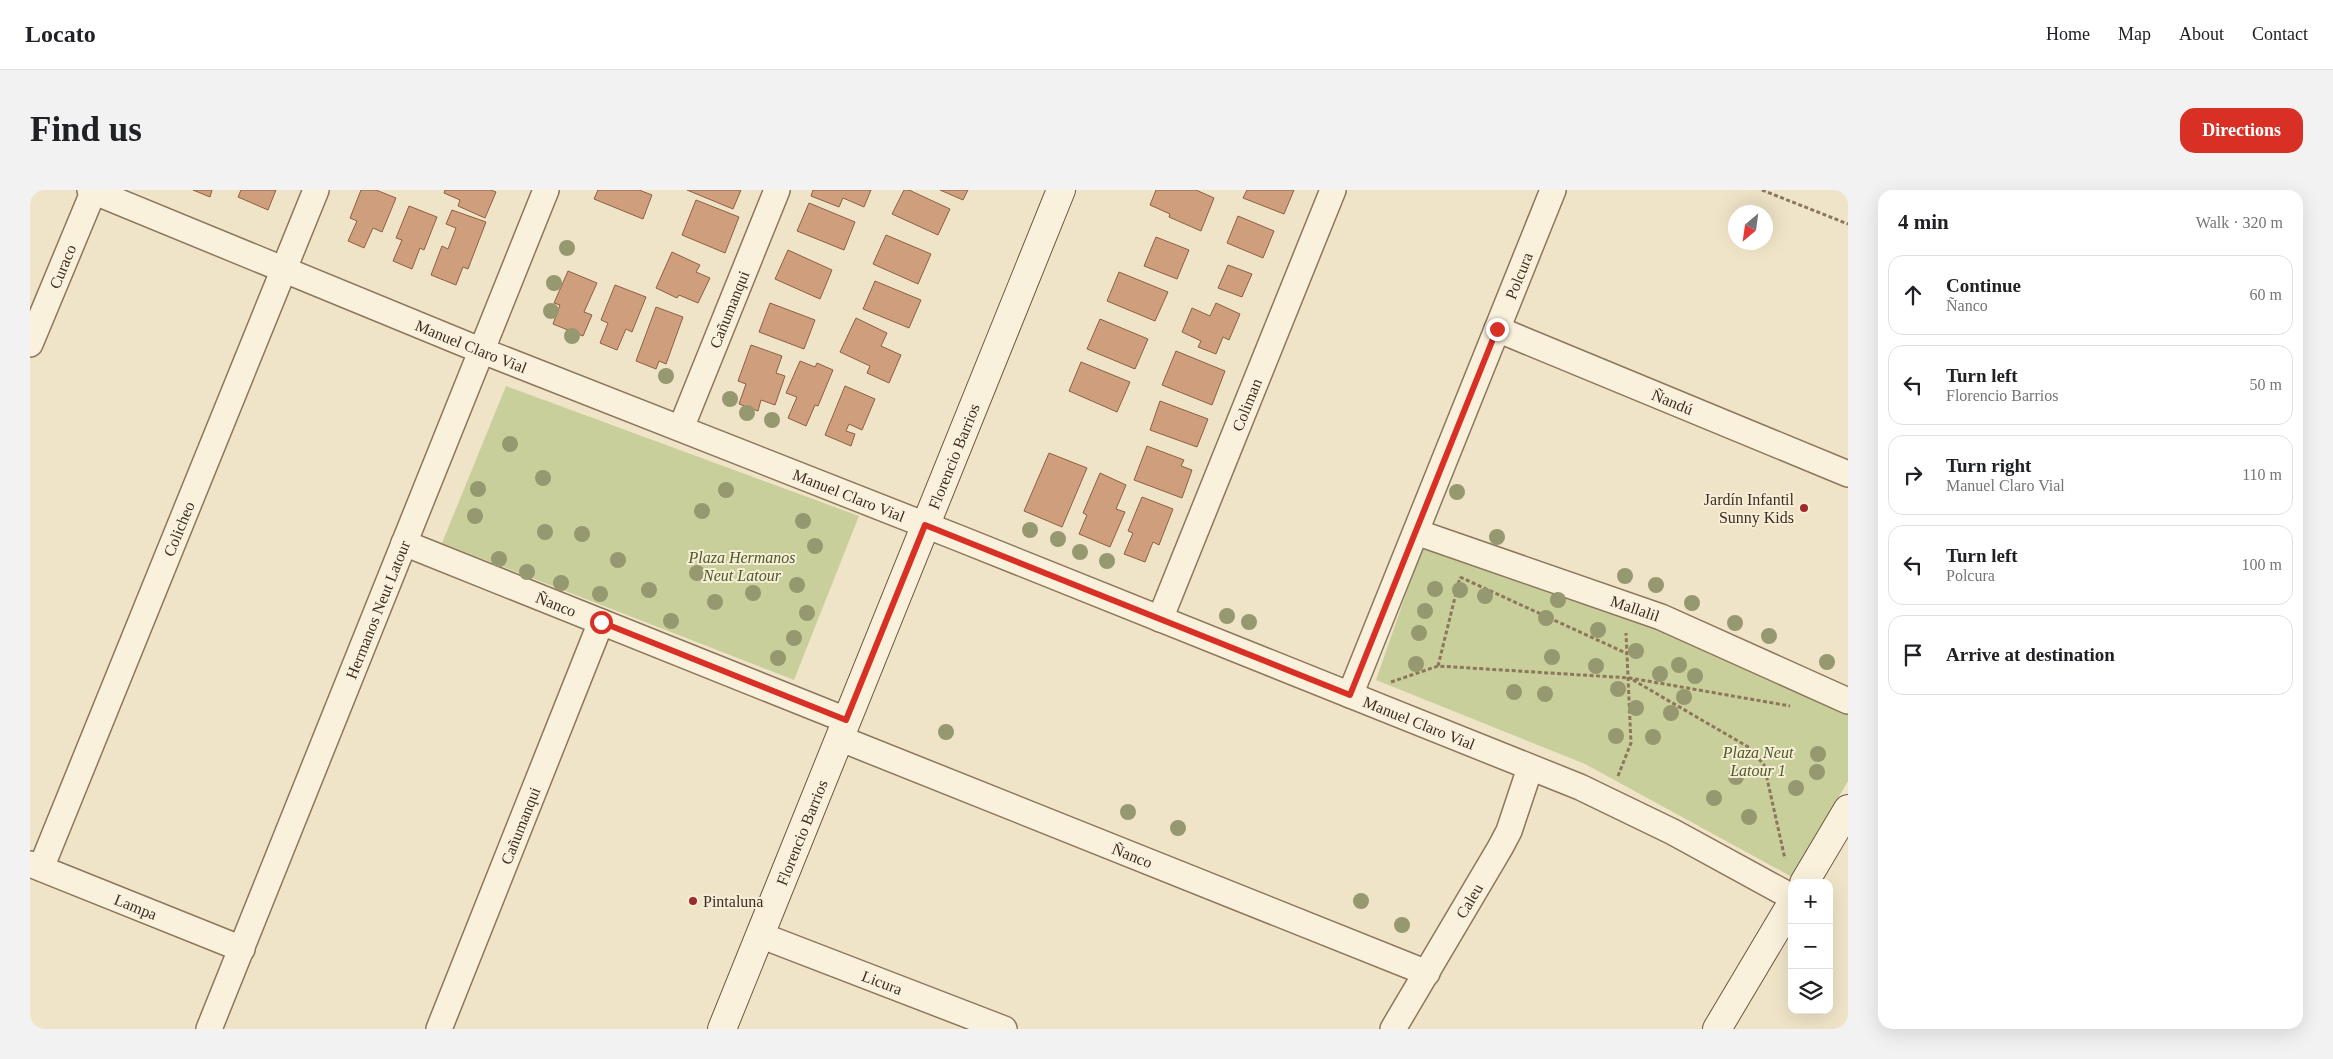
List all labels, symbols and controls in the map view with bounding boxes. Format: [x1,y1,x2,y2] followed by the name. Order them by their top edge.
[25,21,96,47] text: Locato
[2046,24,2090,44] text: Home
[2118,24,2151,44] text: Map
[2179,24,2224,44] text: About
[2252,24,2308,44] text: Contact
[2180,108,2303,153] button: Directions
[30,110,142,149] text: Find us
[1728,205,1773,250] north arrow
[1898,210,1949,234] text: 4 min
[2196,214,2283,231] text: Walk · 320 m
[46,242,79,291] street label: Curaco
[1502,250,1536,301] street label: Polcura
[706,268,752,350] street label: Cañumanqui
[1946,275,2021,296] text: Continue
[1899,281,1927,309] icon: ahead
[2250,286,2282,303] text: 60 m
[1946,297,1988,314] text: Ñanco
[413,316,530,376] street label: Manuel Claro Vial
[1486,318,1509,341] route end
[1946,365,2018,386] text: Turn left
[1899,371,1927,399] icon: left
[1228,376,1265,434] street label: Coliman
[2250,376,2282,393] text: 50 m
[1650,386,1696,418] street label: Ñandú
[1946,387,2058,404] text: Florencio Barrios
[925,401,982,511] street label: Florencio Barrios
[1946,455,2031,476] text: Turn right
[1899,461,1927,489] icon: right
[791,465,908,525] street label: Manuel Claro Vial
[2242,466,2282,483] text: 110 m
[1946,477,2065,494] text: Manuel Claro Vial
[1704,491,1795,527] place label: Jardín Infantil Sunny Kids
[160,499,197,559] street label: Colicheo
[1798,502,1810,514] marker: Jardín Infantil Sunny Kids
[342,537,413,681] street label: Hermanos Neut Latour
[1946,545,2018,566] text: Turn left
[687,549,796,584] park label: Plaza Hermanos Neut Latour
[1899,551,1927,579] icon: left
[2242,556,2282,573] text: 100 m
[1946,567,1995,584] text: Polcura
[534,588,579,620] street label: Ñanco
[1608,592,1662,625] street label: Mallalil
[590,611,613,634] route start
[1899,641,1927,669] icon: arrive
[1946,644,2115,665] text: Arrive at destination
[1361,693,1478,753] street label: Manuel Claro Vial
[1722,744,1794,779] park label: Plaza Neut Latour 1
[772,777,830,888] street label: Florencio Barrios
[497,784,543,867] street label: Cañumanqui
[1110,840,1155,871] street label: Ñanco
[1788,879,1833,1014] map controls
[1788,879,1833,924] button: +
[1452,880,1486,921] street label: Caleu
[112,890,160,923] street label: Lampa
[703,893,763,910] place label: Pintaluna
[687,895,699,907] marker: Pintaluna
[1788,924,1833,969] button: −
[860,967,905,998] street label: Licura
[1788,969,1833,1014] button: layers

